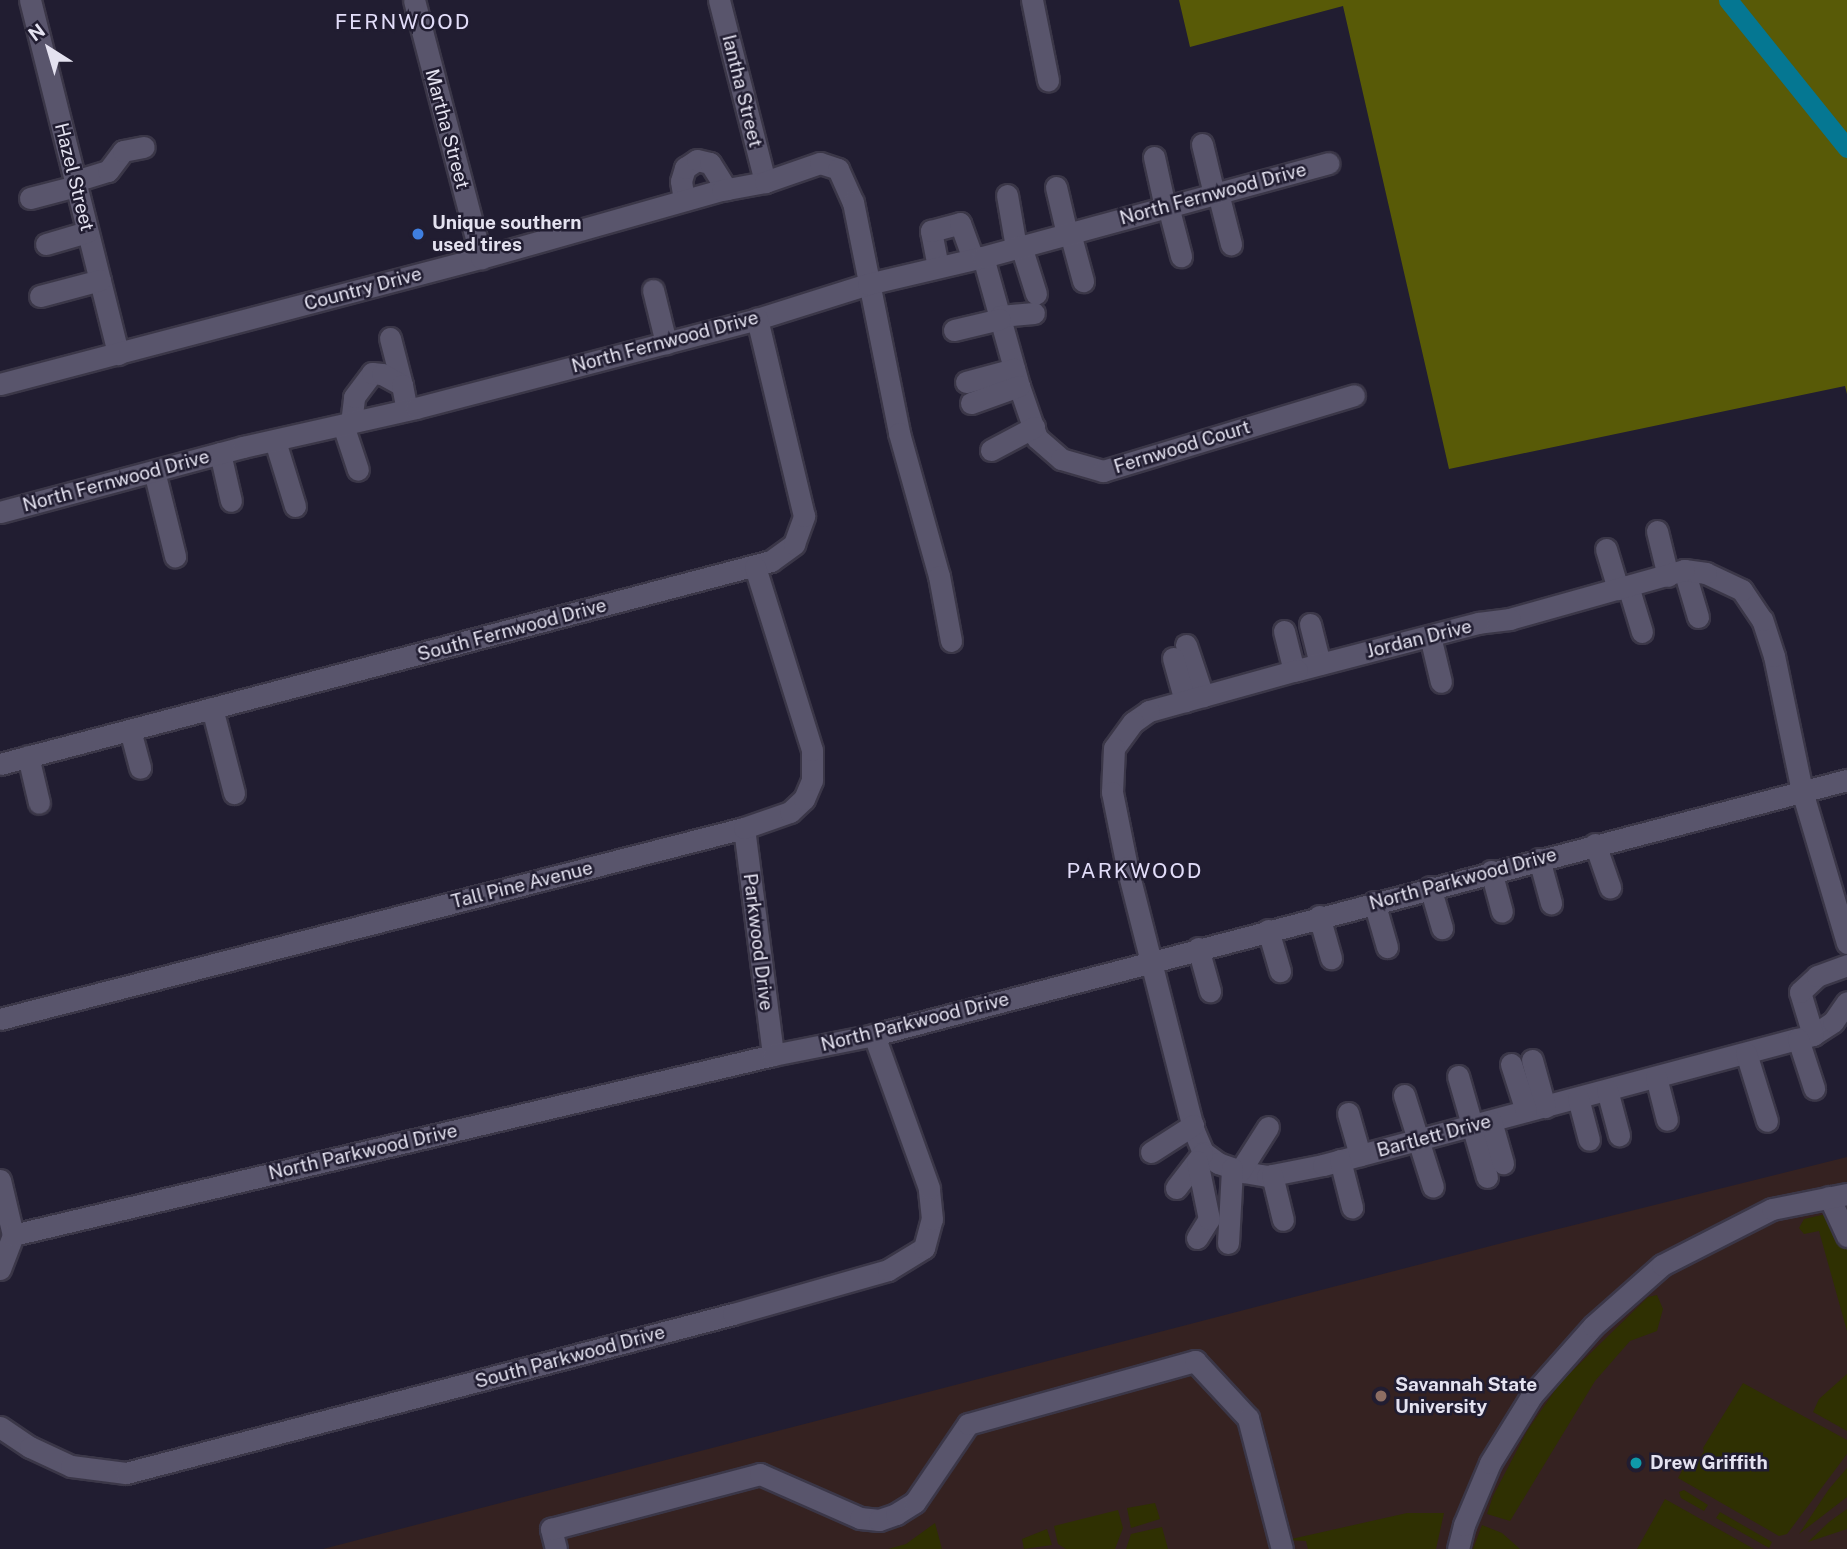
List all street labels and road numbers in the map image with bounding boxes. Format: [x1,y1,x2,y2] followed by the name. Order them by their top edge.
[717,32,767,150] street label: Iantha Street
[420,66,474,192] street label: Martha Street
[50,121,98,233] street label: Hazel Street
[1117,158,1309,230] street label: North Fernwood Drive
[302,262,424,316] street label: Country Drive
[569,306,761,378] street label: North Fernwood Drive
[1111,415,1253,479] street label: Fernwood Court
[20,445,212,517] street label: North Fernwood Drive
[415,594,609,666] street label: South Fernwood Drive
[1364,615,1474,663] street label: Jordan Drive
[1367,843,1559,915] street label: North Parkwood Drive
[449,856,595,914] street label: Tall Pine Avenue
[738,872,778,1012] street label: Parkwood Drive
[818,988,1012,1056] street label: North Parkwood Drive
[1374,1110,1494,1162] street label: Bartlett Drive
[266,1119,460,1185] street label: North Parkwood Drive
[473,1321,667,1393] street label: South Parkwood Drive

